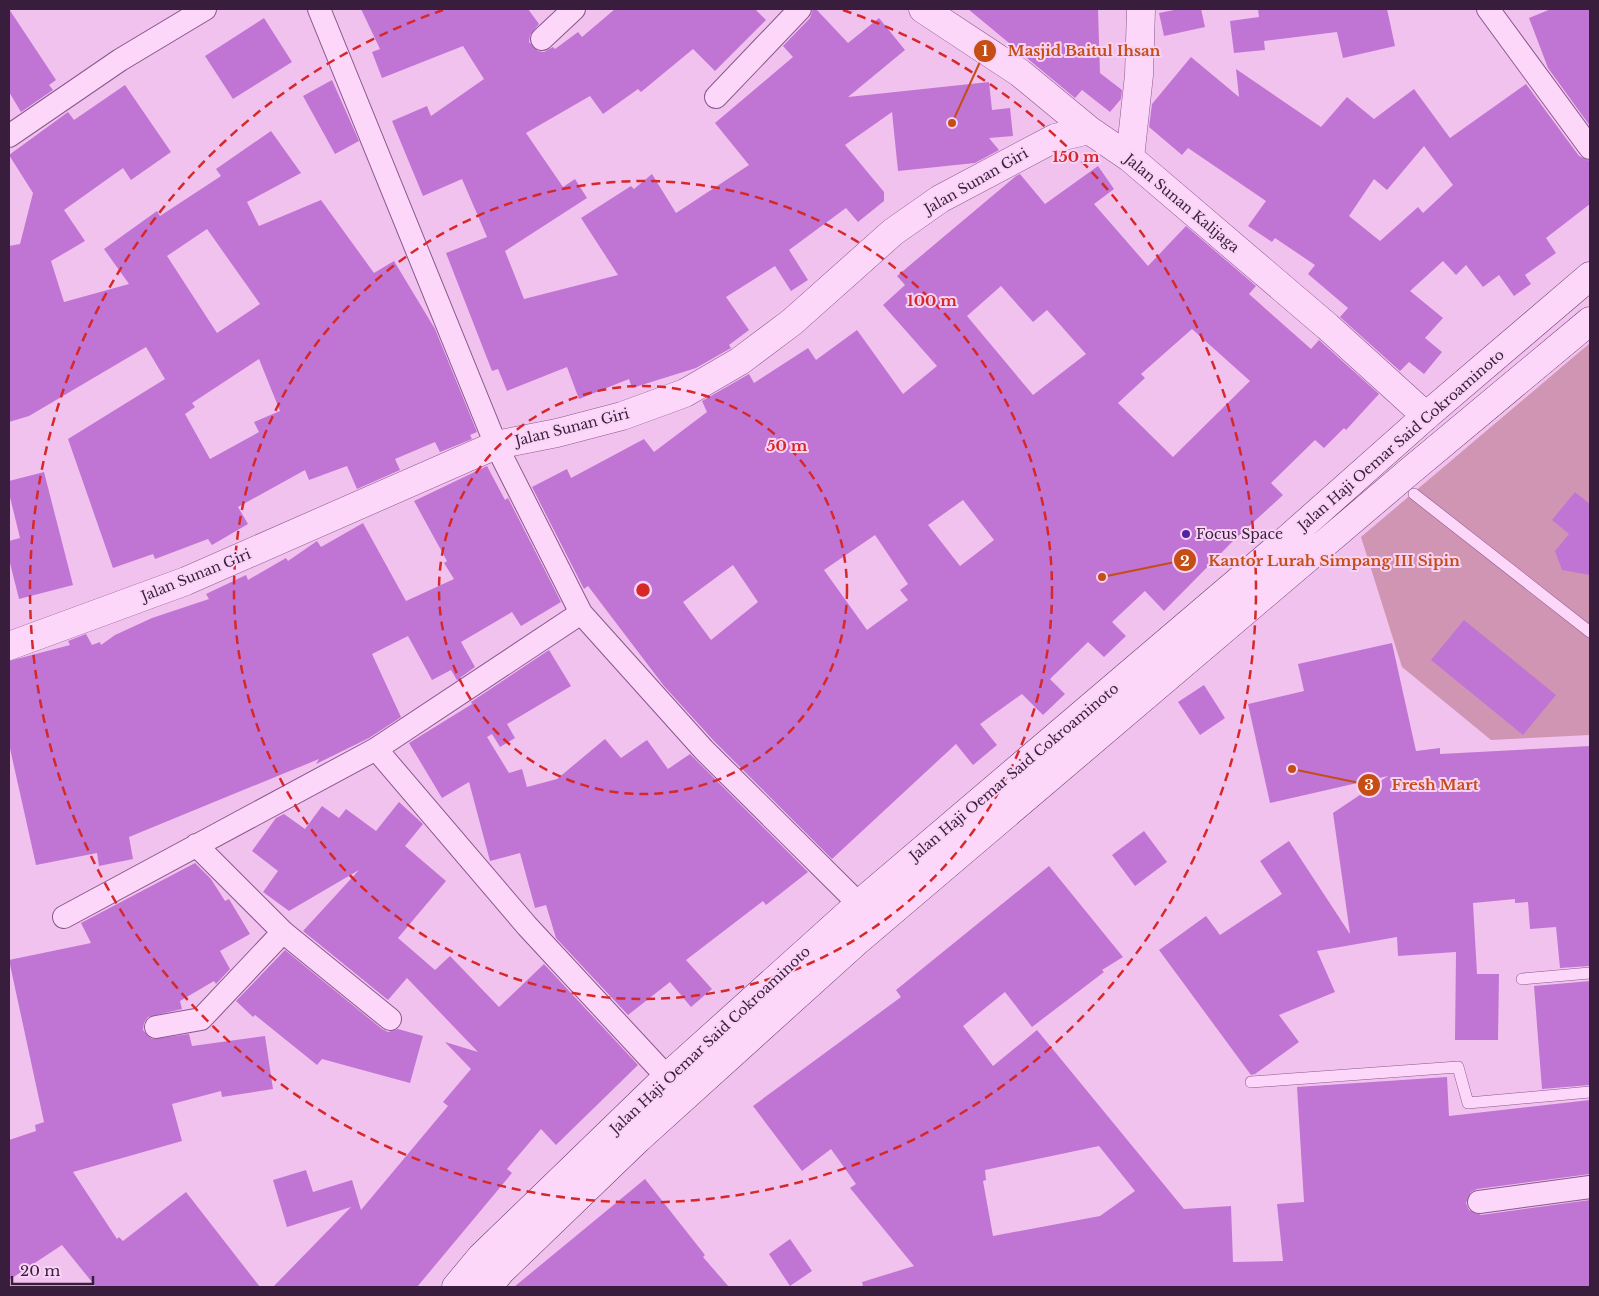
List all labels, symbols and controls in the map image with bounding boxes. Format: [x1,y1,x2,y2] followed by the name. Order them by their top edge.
[973,36,1171,66] callout: Masjid Baitul Ihsan
[982,41,989,60] text: 1
[1008,41,1161,60] text: Masjid Baitul Ihsan
[919,144,1031,219] street label: Jalan Sunan Giri
[1052,147,1100,166] text: 150 m
[1119,148,1243,256] street label: Jalan Sunan Kalijaga
[907,291,957,310] text: 100 m
[1293,345,1508,536] street label: Jalan Haji Oemar Said Cokroaminoto
[511,404,631,450] street label: Jalan Sunan Giri
[767,436,808,455] text: 50 m
[1196,525,1283,543] place label: Focus Space
[1180,528,1192,540] marker: Focus Space
[137,545,254,606] street label: Jalan Sunan Giri
[1173,545,1470,575] callout: Kantor Lurah Simpang III Sipin
[1180,551,1190,570] text: 2
[1208,551,1460,570] text: Kantor Lurah Simpang III Sipin
[634,581,652,599] centre of rings
[904,679,1122,866] street label: Jalan Haji Oemar Said Cokroaminoto
[1356,770,1489,800] callout: Fresh Mart
[1364,775,1374,794] text: 3
[1391,775,1479,794] text: Fresh Mart
[605,942,814,1139] street label: Jalan Haji Oemar Said Cokroaminoto
[12,1254,94,1286] scale bar
[20,1261,60,1280] text: 20 m

